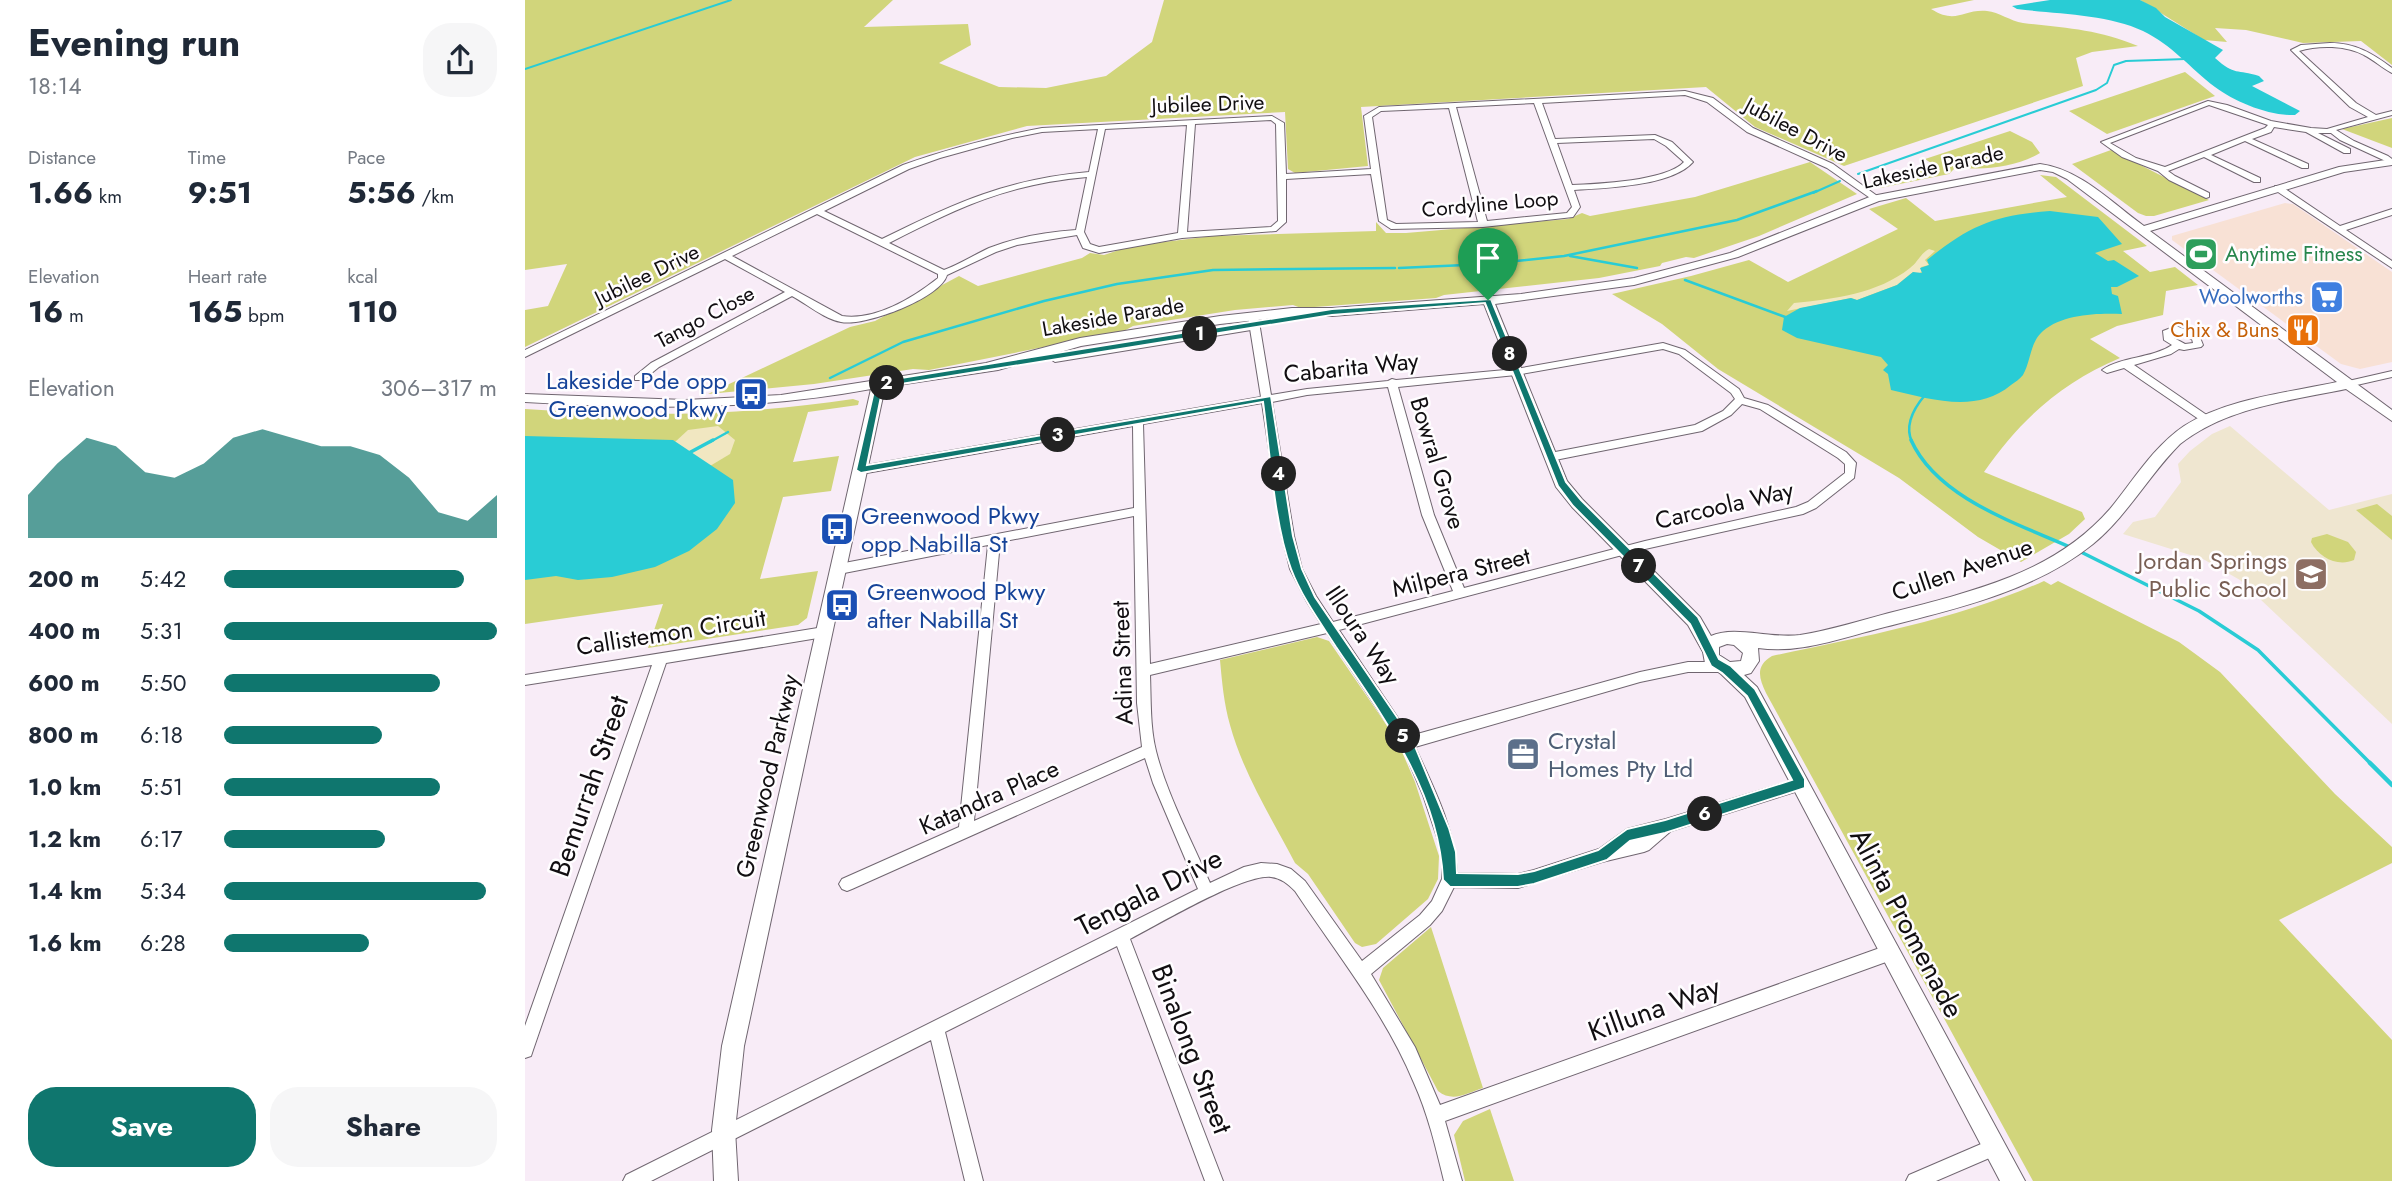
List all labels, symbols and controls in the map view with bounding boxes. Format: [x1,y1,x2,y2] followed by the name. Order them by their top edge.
[28,15,240,70] text: Evening run
[423,23,497,97] button: share
[28,69,82,103] text: 18:14
[1148,87,1265,121] street label: Jubilee Drive
[1736,89,1853,170] street label: Jubilee Drive
[1860,137,2006,197] street label: Lakeside Parade
[28,144,96,171] text: Distance
[188,144,226,171] text: Time
[347,144,385,171] text: Pace
[28,171,93,214] text: 1.66
[188,171,252,214] text: 9:51
[347,171,416,214] text: 5:56
[93,183,122,210] text: km
[416,183,454,210] text: /km
[1420,183,1560,225] street label: Cordyline Loop
[1458,228,1518,300] pin
[2182,235,2220,273] sports icon: Anytime Fitness
[587,237,704,315] street label: Jubilee Drive
[1469,239,1507,277] icon: arrive
[2225,239,2363,269] place label: Anytime Fitness
[28,263,100,290] text: Elevation
[188,263,267,290] text: Heart rate
[347,263,378,290] text: kcal
[650,278,760,356] street label: Tango Close
[2308,278,2346,316] supermarket icon: Woolworths
[2199,282,2303,312] place label: Woolworths
[28,290,63,333] text: 16
[188,290,242,333] text: 165
[347,290,398,333] text: 110
[1040,290,1186,344] street label: Lakeside Parade
[63,302,84,329] text: m
[242,302,285,329] text: bpm
[2284,311,2322,349] restaurant icon: Chix & Buns
[2170,315,2279,345] place label: Chix & Buns
[1183,316,1217,352] pin: 1
[1195,320,1204,347] text: 1
[1493,336,1527,372] pin: 8
[1504,340,1515,367] text: 8
[1282,342,1421,391] street label: Cabarita Way
[546,363,727,426] place label: Lakeside Pde opp Greenwood Pkwy
[869,366,905,400] pin: 2
[880,369,893,396] text: 2
[28,371,115,405] text: Elevation
[381,371,497,405] text: 306–317 m
[732,375,770,413] bus stop icon: Lakeside Pde opp Greenwood Pkwy
[1401,393,1475,533] street label: Bowral Grove
[1041,418,1075,452] pin: 3
[1052,421,1063,448] text: 3
[1261,456,1297,491] pin: 4
[1272,460,1285,487] text: 4
[1651,472,1797,538] street label: Carcoola Way
[861,498,1040,561] place label: Greenwood Pkwy opp Nabilla St
[818,510,856,548] bus stop icon: Greenwood Pkwy opp Nabilla St
[1887,529,2037,609] street label: Cullen Avenue
[1388,538,1534,606] street label: Milpera Street
[2135,543,2287,606] place label: Jordan Springs Public School
[1621,548,1657,584] pin: 7
[1633,552,1644,579] text: 7
[2292,555,2330,593] school or university icon: Jordan Springs Public School
[28,562,99,596] text: 200 m
[140,562,186,596] text: 5:42
[867,574,1046,637] place label: Greenwood Pkwy after Nabilla St
[1317,578,1409,692] street label: Illoura Way
[823,586,861,624] bus stop icon: Greenwood Pkwy after Nabilla St
[574,600,768,664] street label: Callistemon Circuit
[1102,600,1142,726] street label: Adina Street
[28,614,100,648] text: 400 m
[140,614,183,648] text: 5:31
[28,666,100,700] text: 600 m
[140,666,187,700] text: 5:50
[727,670,808,881] street label: Greenwood Parkway
[539,690,639,882] street label: Bemurrah Street
[28,718,99,752] text: 800 m
[140,718,183,752] text: 6:18
[1385,718,1421,754] pin: 5
[1396,722,1409,749] text: 5
[1548,723,1693,786] place label: Crystal Homes Pty Ltd
[1504,735,1542,773] office icon: Crystal Homes Pty Ltd
[913,751,1065,843] street label: Katandra Place
[28,770,101,804] text: 1.0 km
[140,770,183,804] text: 5:51
[1687,796,1723,832] pin: 6
[1698,800,1711,827] text: 6
[1840,821,1974,1025] street label: Alinta Promenade
[28,822,101,856] text: 1.2 km
[140,822,183,856] text: 6:17
[1069,838,1229,946] street label: Tengala Drive
[28,874,102,908] text: 1.4 km
[140,874,186,908] text: 5:34
[28,926,102,960] text: 1.6 km
[140,926,186,960] text: 6:28
[1141,958,1243,1140] street label: Binalong Street
[1582,966,1726,1052] street label: Killuna Way
[28,1087,256,1167] button: Save
[270,1087,497,1167] button: Share

